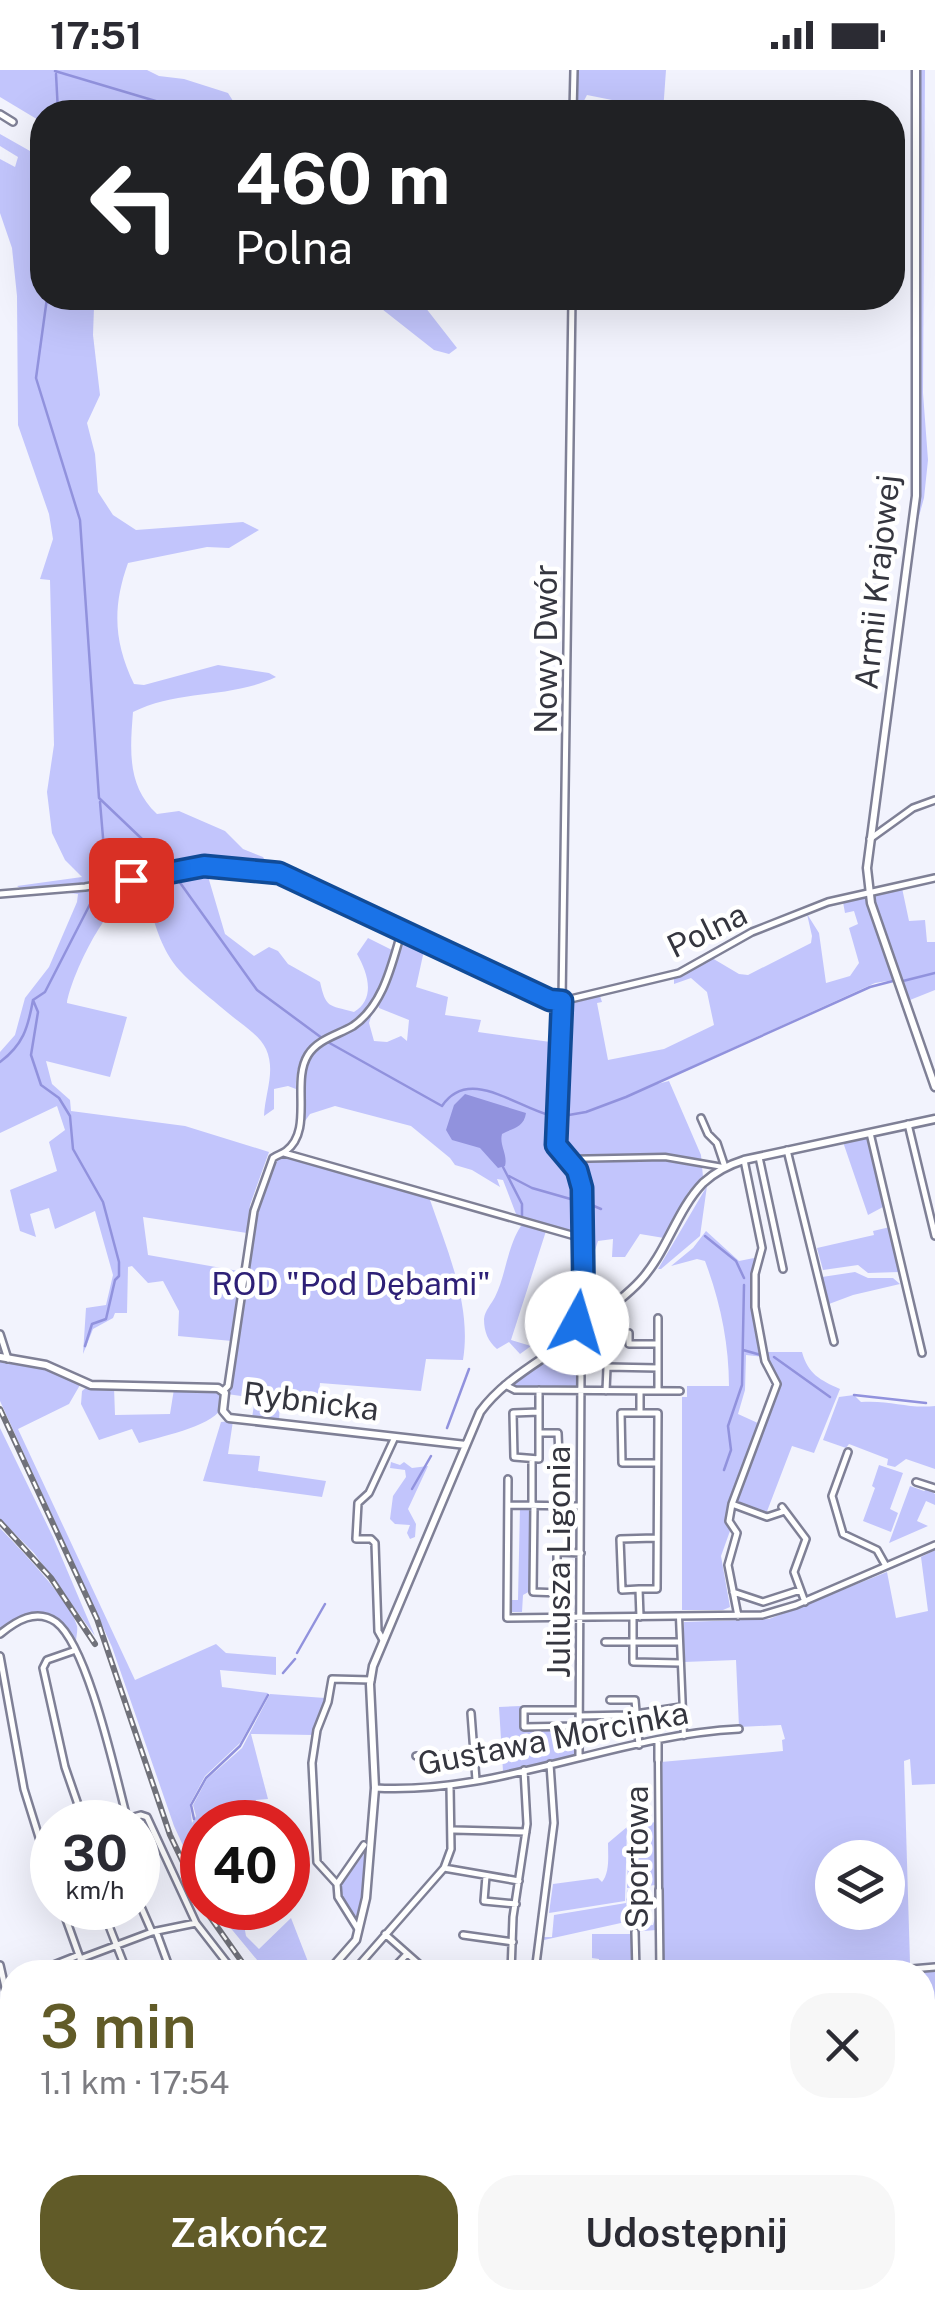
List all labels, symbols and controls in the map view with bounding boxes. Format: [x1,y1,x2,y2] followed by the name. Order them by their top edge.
[50,13,142,58] text: 17:51
[235,137,451,220] text: 460 m
[70,140,200,270] icon: left
[235,221,353,274] text: Polna
[847,473,907,691] street label: Armii Krajowej
[527,564,564,734] street label: Nowy Dwór
[89,838,174,923] pin
[104,853,159,908] icon: arrive
[661,895,753,965] street label: Polna
[211,1265,491,1302] park label: ROD "Pod Dębami"
[525,1271,629,1375] position arrow
[241,1374,381,1428] street label: Rybnicka
[540,1446,577,1678] street label: Juliusza Ligonia
[415,1694,691,1782] street label: Gustawa Morcinka
[618,1786,655,1928] street label: Sportowa
[180,1800,310,1930] speed limit sign: 40
[62,1823,128,1882] text: 30
[815,1840,905,1930] map controls
[815,1840,905,1930] button: layers
[66,1875,124,1905] text: km/h
[40,1991,197,2062] text: 3 min
[790,1993,895,2098] button: close
[40,2064,229,2101] text: 1.1 km · 17:54
[40,2175,458,2290] button: Zakończ
[478,2175,895,2290] button: Udostępnij

